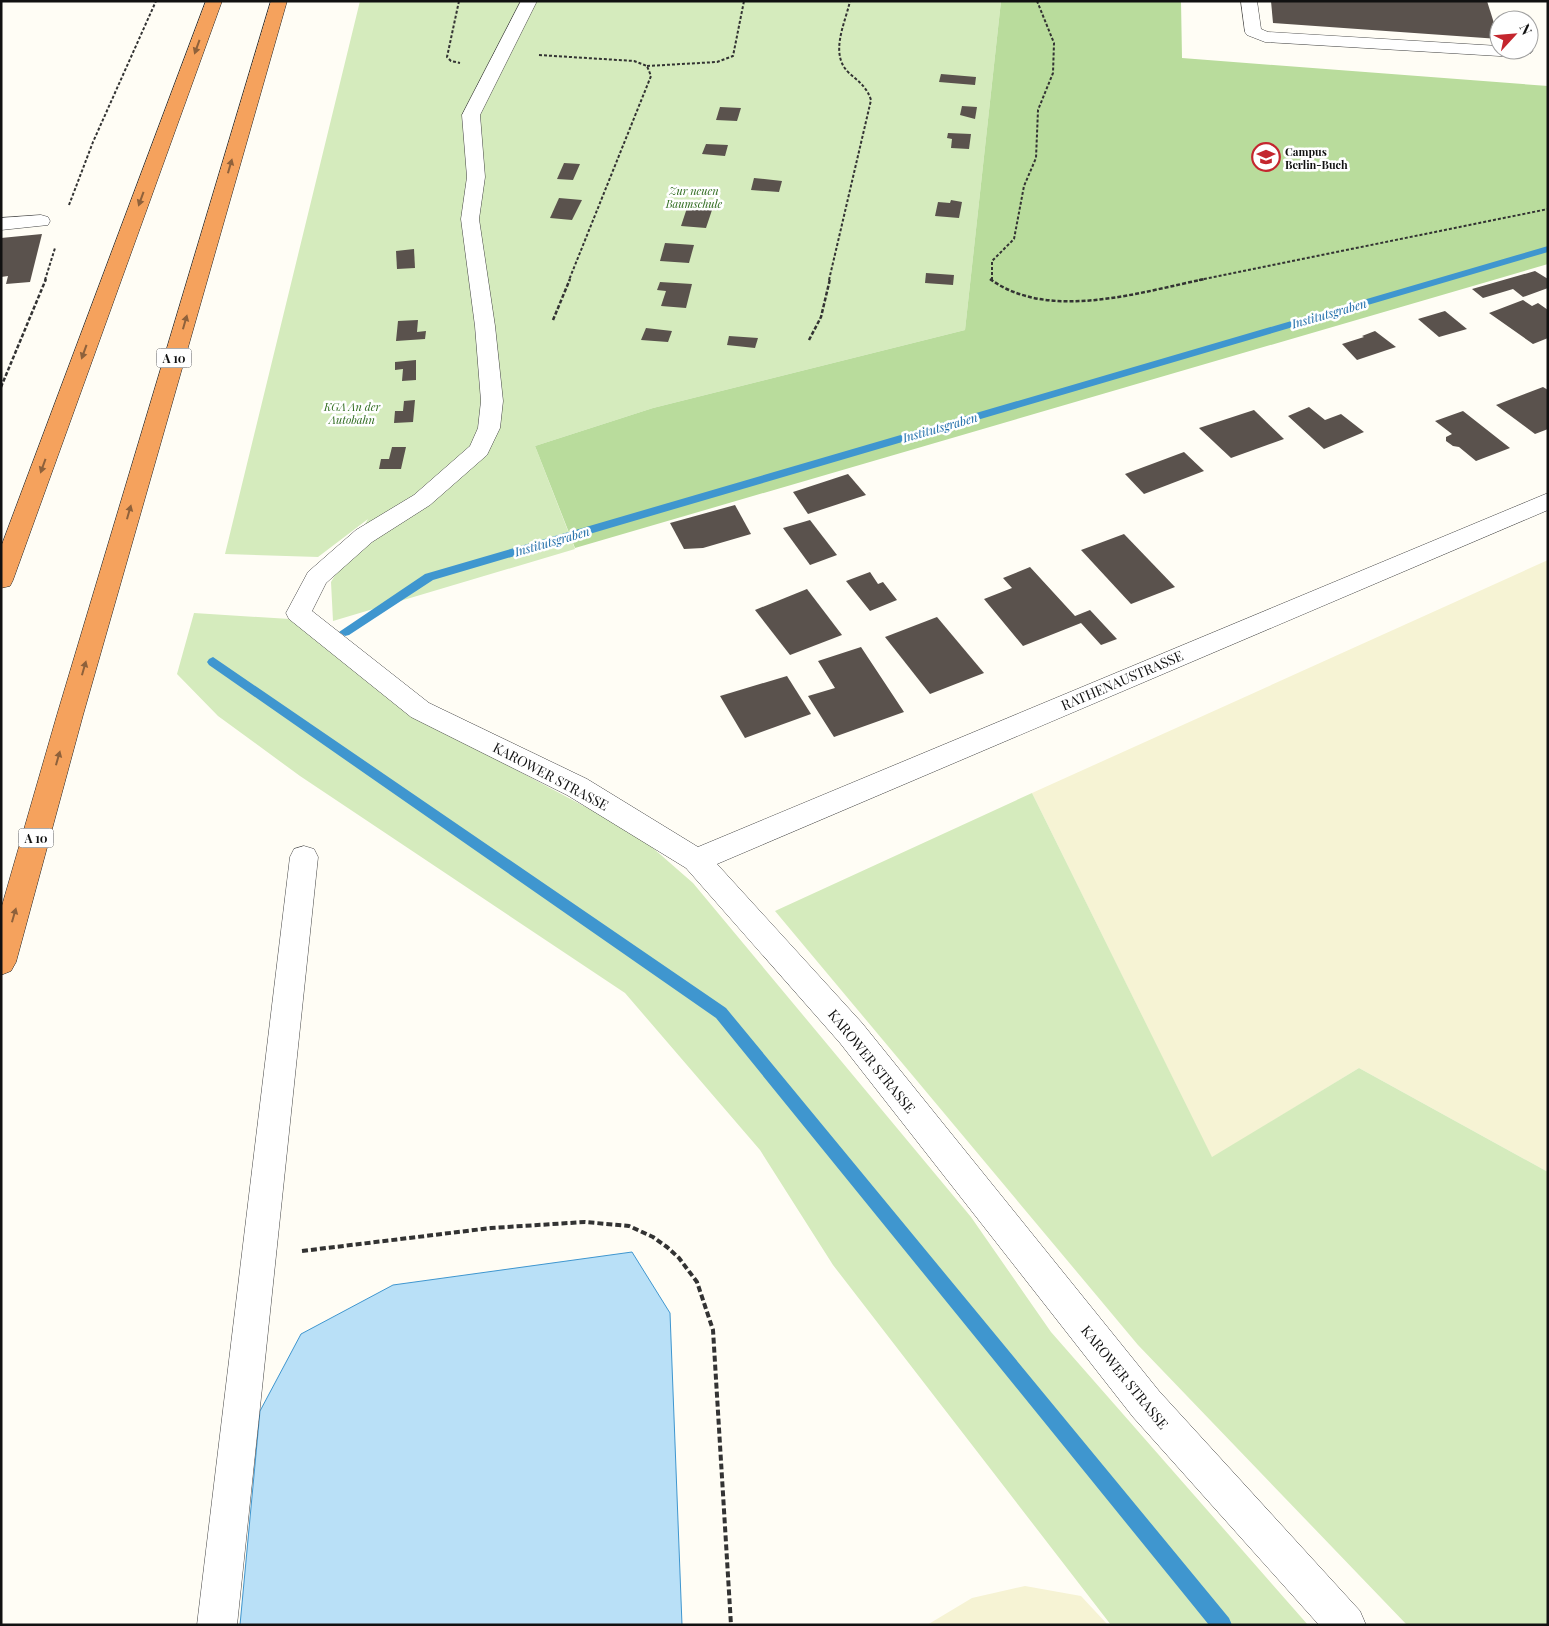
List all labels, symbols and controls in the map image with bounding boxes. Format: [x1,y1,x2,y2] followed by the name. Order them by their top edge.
[1489,10,1539,60] north arrow
[1515,20,1537,38] text: N
[193,40,201,55] one-way arrow
[1251,142,1281,172] school or university icon: Campus Berlin-Buch
[1285,144,1348,172] place label: Campus Berlin-Buch
[227,159,235,174] one-way arrow
[665,183,723,211] park label: Zur neuen Baumschule
[137,192,144,207] one-way arrow
[1289,295,1368,332] water label: Institutsgraben
[181,315,189,330] one-way arrow
[80,345,88,360] one-way arrow
[156,348,192,368] road number: A 10
[323,399,380,427] park label: KGA An der Autobahn
[900,409,979,446] water label: Institutsgraben
[39,458,46,473] one-way arrow
[126,504,134,519] one-way arrow
[512,523,591,560] water label: Institutsgraben
[1058,646,1186,714] street label: RATHENAUSTRASSE
[80,660,88,675] one-way arrow
[490,737,612,815] street label: KAROWER STRASSE
[54,751,62,766] one-way arrow
[18,828,54,848] road number: A 10
[11,907,19,922] one-way arrow
[824,1005,920,1117] street label: KAROWER STRASSE
[1077,1321,1173,1433] street label: KAROWER STRASSE

